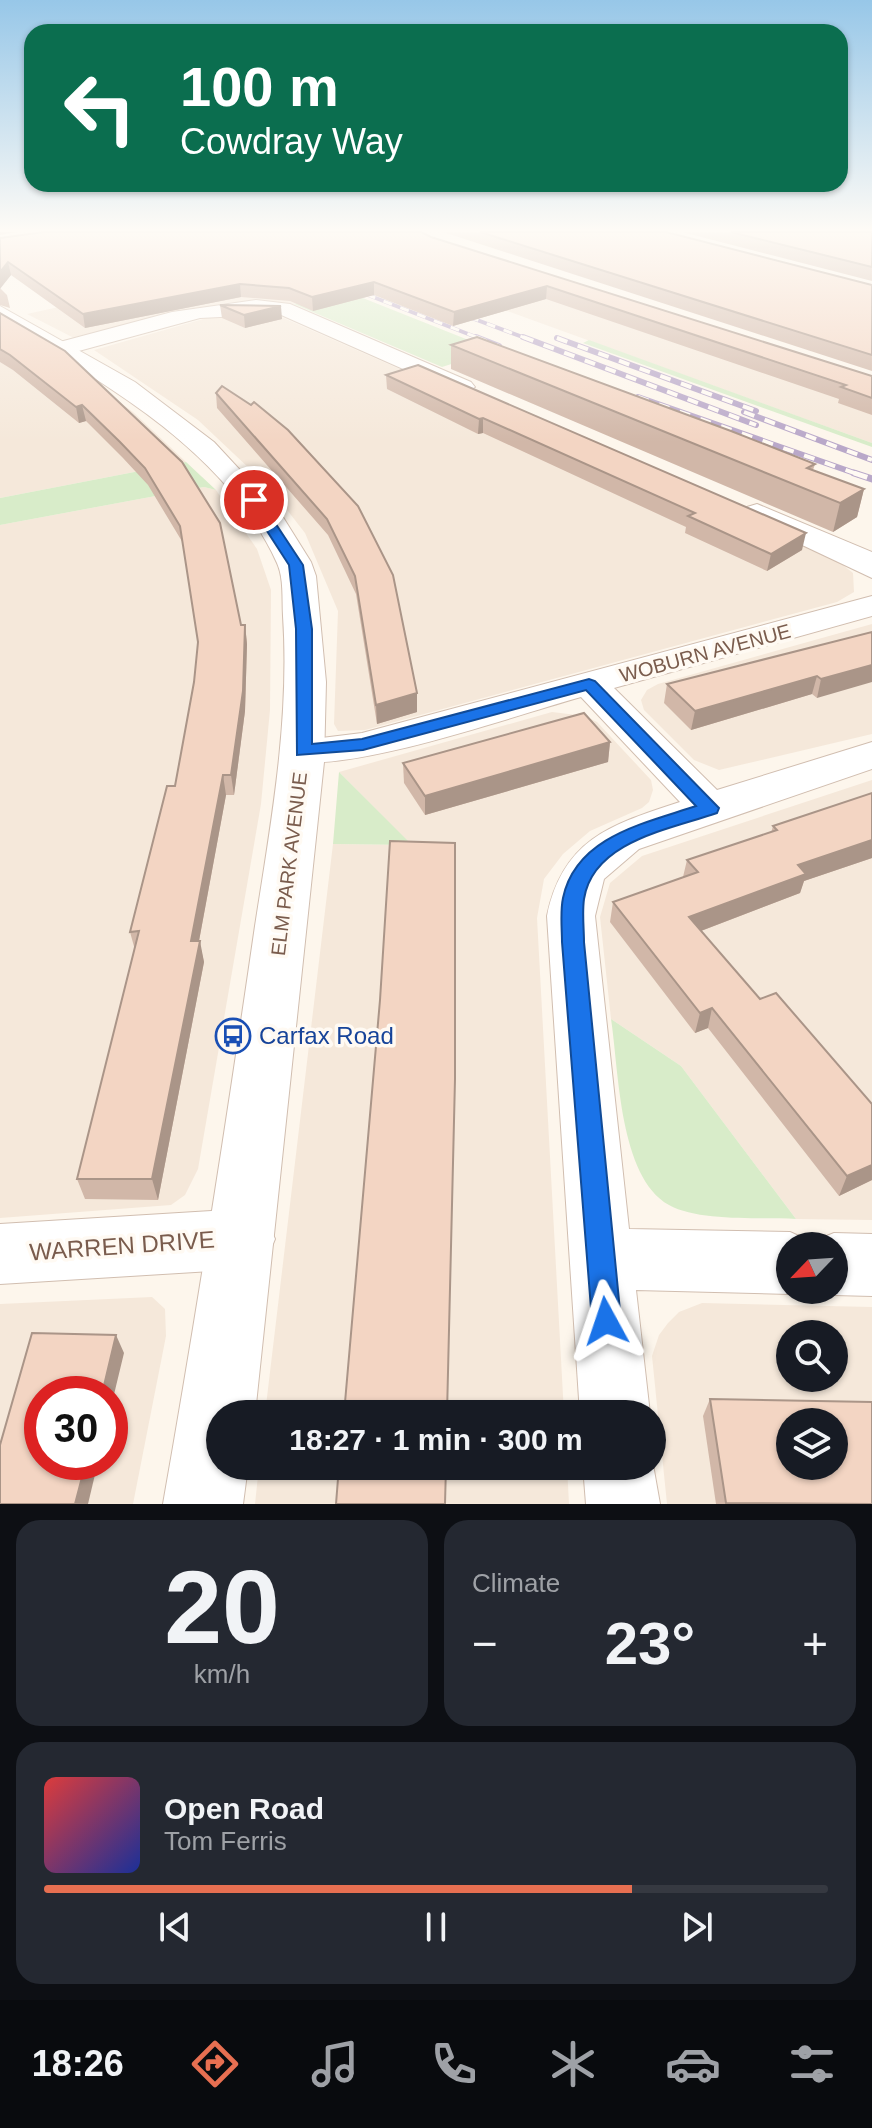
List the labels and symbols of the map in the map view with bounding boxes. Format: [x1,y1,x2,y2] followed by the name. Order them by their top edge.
[220,466,288,534] pin
[617,620,793,686] street label: WOBURN AVENUE
[267,771,311,957] street label: ELM PARK AVENUE
[214,1017,252,1055] bus stop icon: Carfax Road
[259,1022,394,1049] place label: Carfax Road
[28,1226,216,1265] street label: WARREN DRIVE
[776,1232,848,1304] north arrow
[564,1279,648,1363] position arrow
[24,1376,128,1480] speed limit sign: 30

